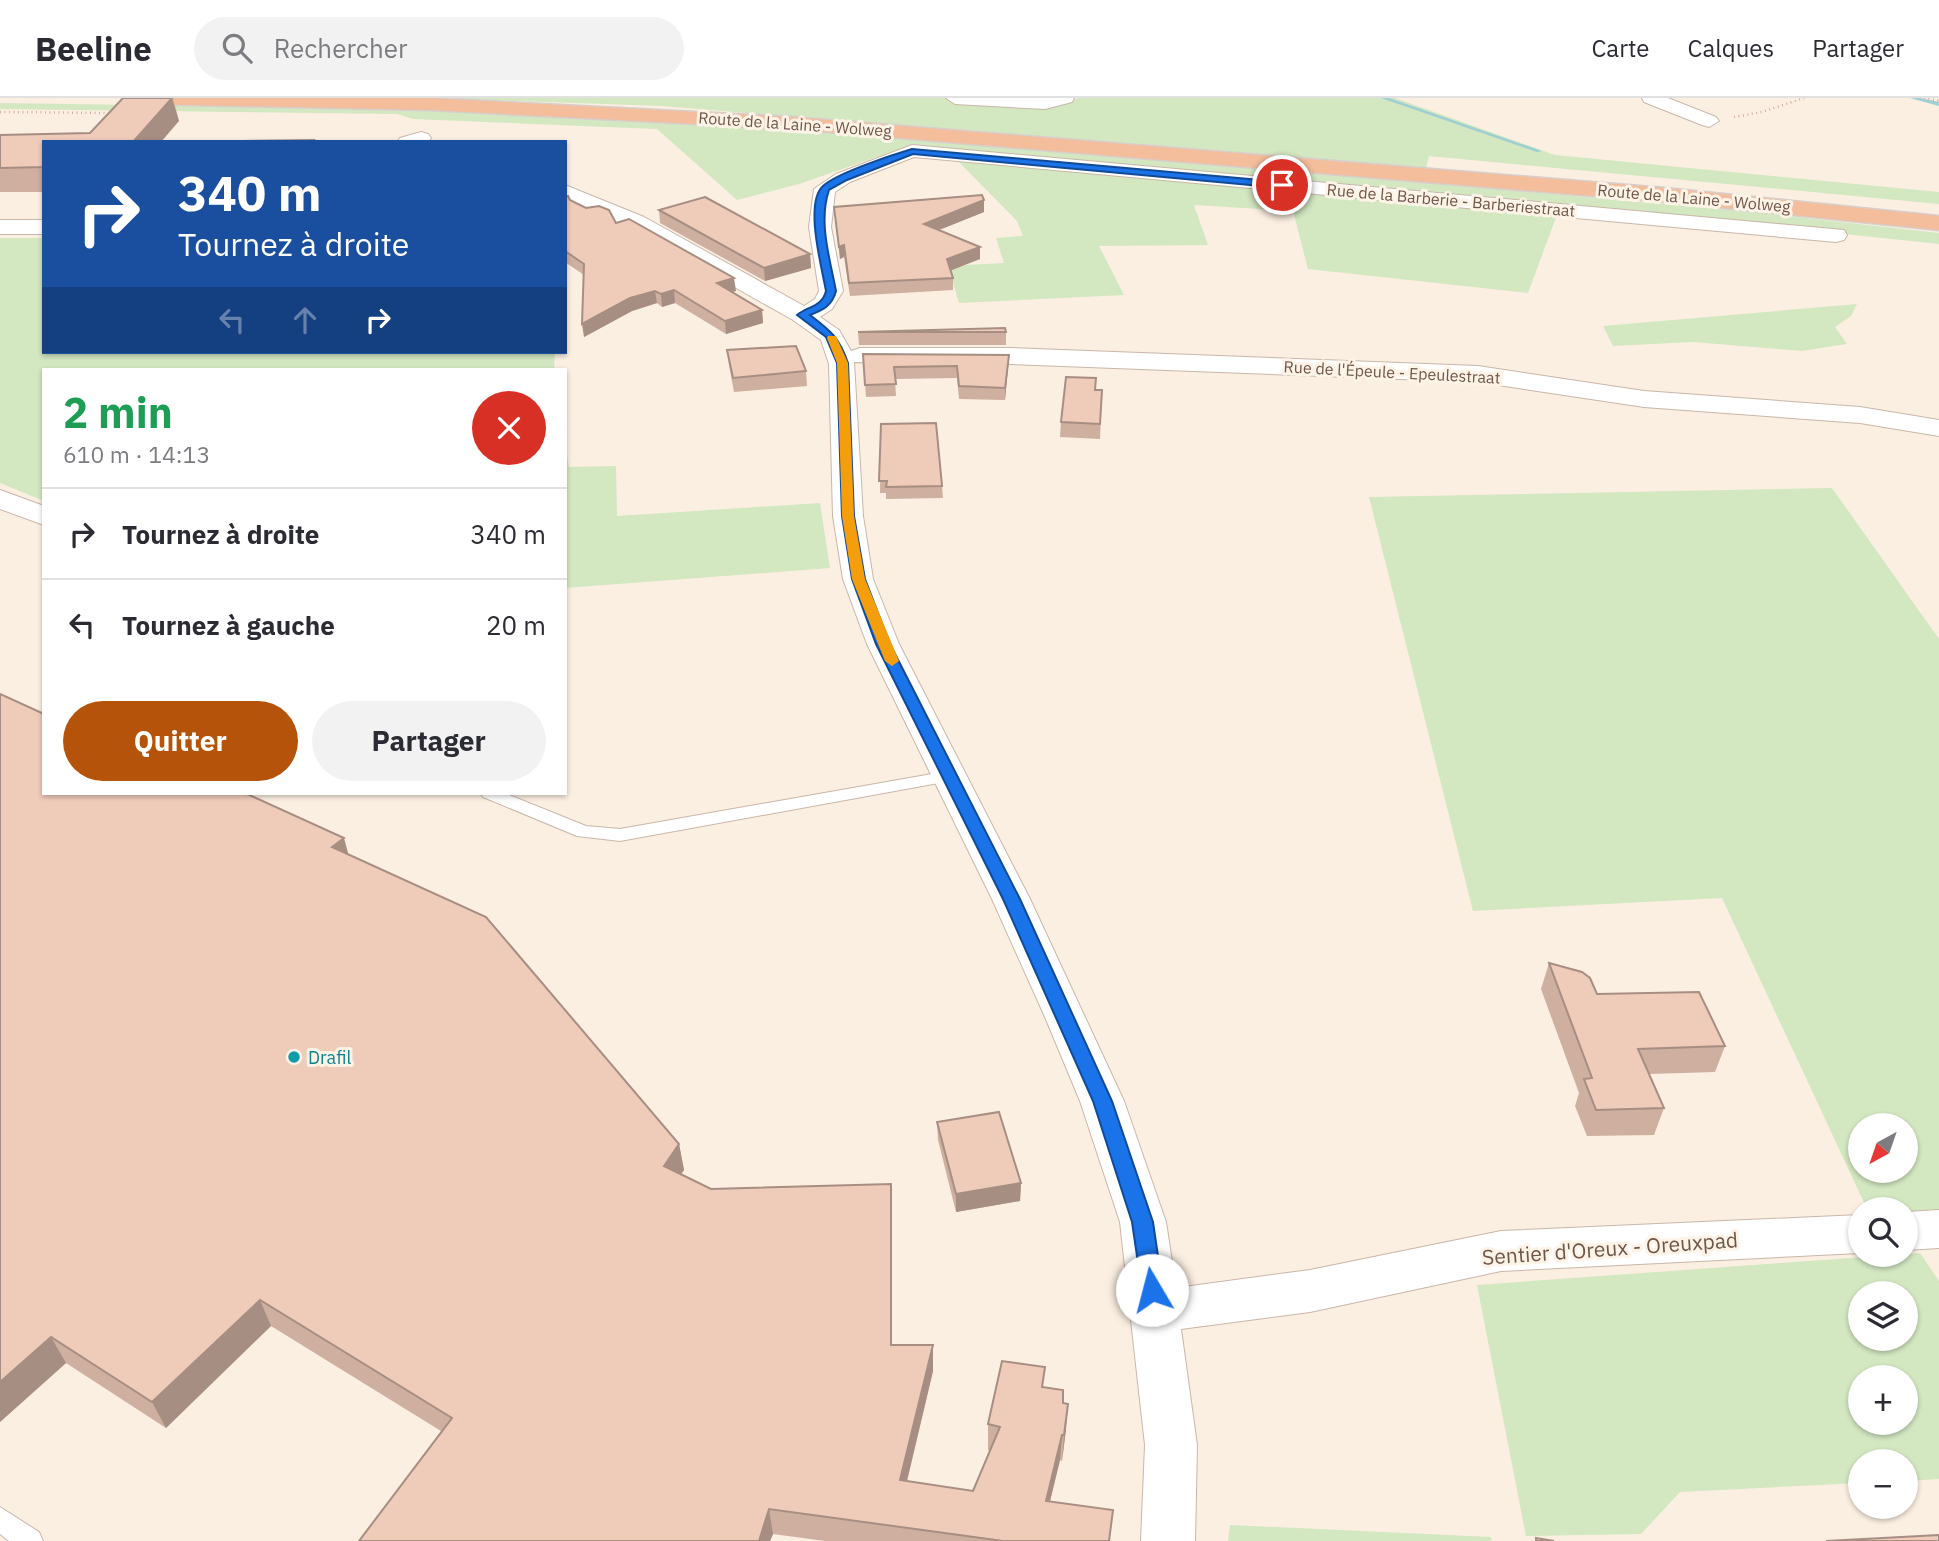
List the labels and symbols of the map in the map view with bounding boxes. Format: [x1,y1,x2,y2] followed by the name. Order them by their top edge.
[698,107,893,141] street label: Route de la Laine - Wolweg
[1252,155,1312,215] pin
[1326,179,1576,221] street label: Rue de la Barberie - Barberiestraat
[1597,180,1792,216] street label: Route de la Laine - Wolweg
[1283,355,1501,388] street label: Rue de l'Épeule - Epeulestraat
[308,1046,351,1069] place label: Drafil
[286,1049,302,1065] marker: Drafil
[1848,1113,1918,1183] north arrow
[1481,1225,1739,1271] street label: Sentier d'Oreux - Oreuxpad
[1115,1253,1189,1327] position arrow

